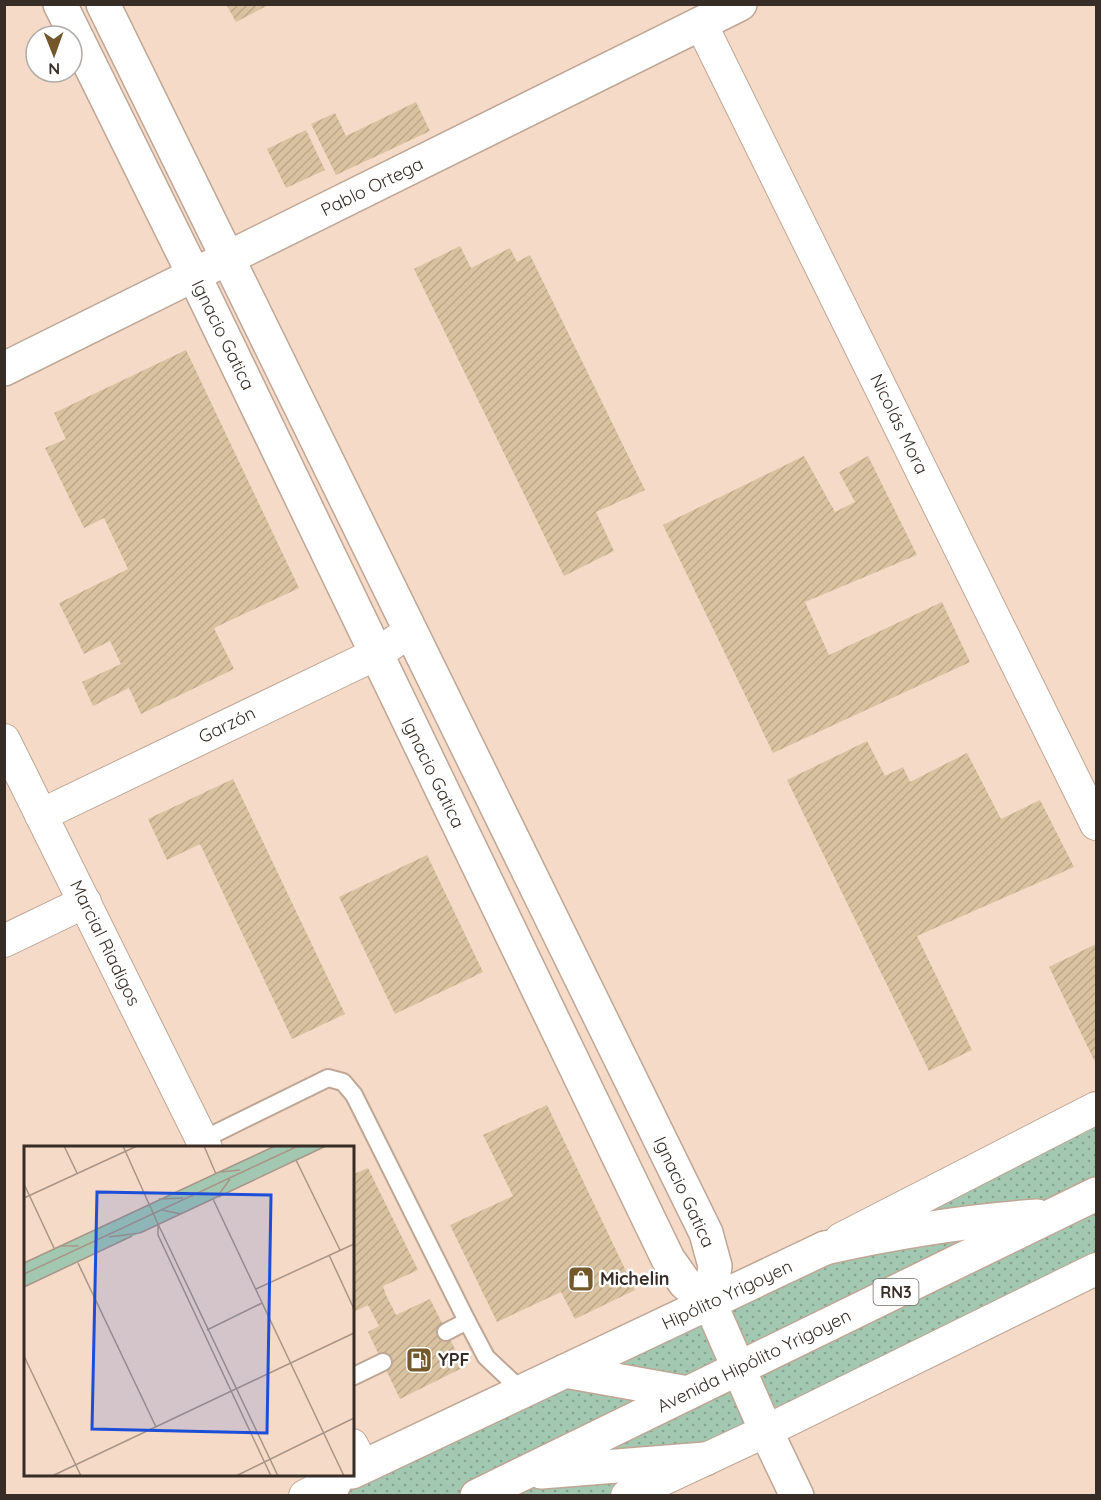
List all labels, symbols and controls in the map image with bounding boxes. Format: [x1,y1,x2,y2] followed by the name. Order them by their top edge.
[24,24,84,84] north arrow
[48,59,60,79] text: N
[317,152,427,221] street label: Pablo Ortega
[187,276,260,394] street label: Ignacio Gatica
[865,370,934,478] street label: Nicolás Mora
[195,701,259,748] street label: Garzón
[397,714,470,832] street label: Ignacio Gatica
[65,876,146,1009] street label: Marcial Riadigos
[649,1133,720,1251] street label: Ignacio Gatica
[24,1146,354,1476] inset map
[658,1254,796,1335] street label: Hipólito Yrigoyen
[566,1264,596,1294] shop icon: Michelin
[600,1267,669,1290] place label: Michelin
[874,1279,918,1305] road number: RN3
[653,1304,855,1418] street label: Avenida Hipólito Yrigoyen
[404,1345,434,1375] fuel station icon: YPF
[438,1348,470,1371] place label: YPF

